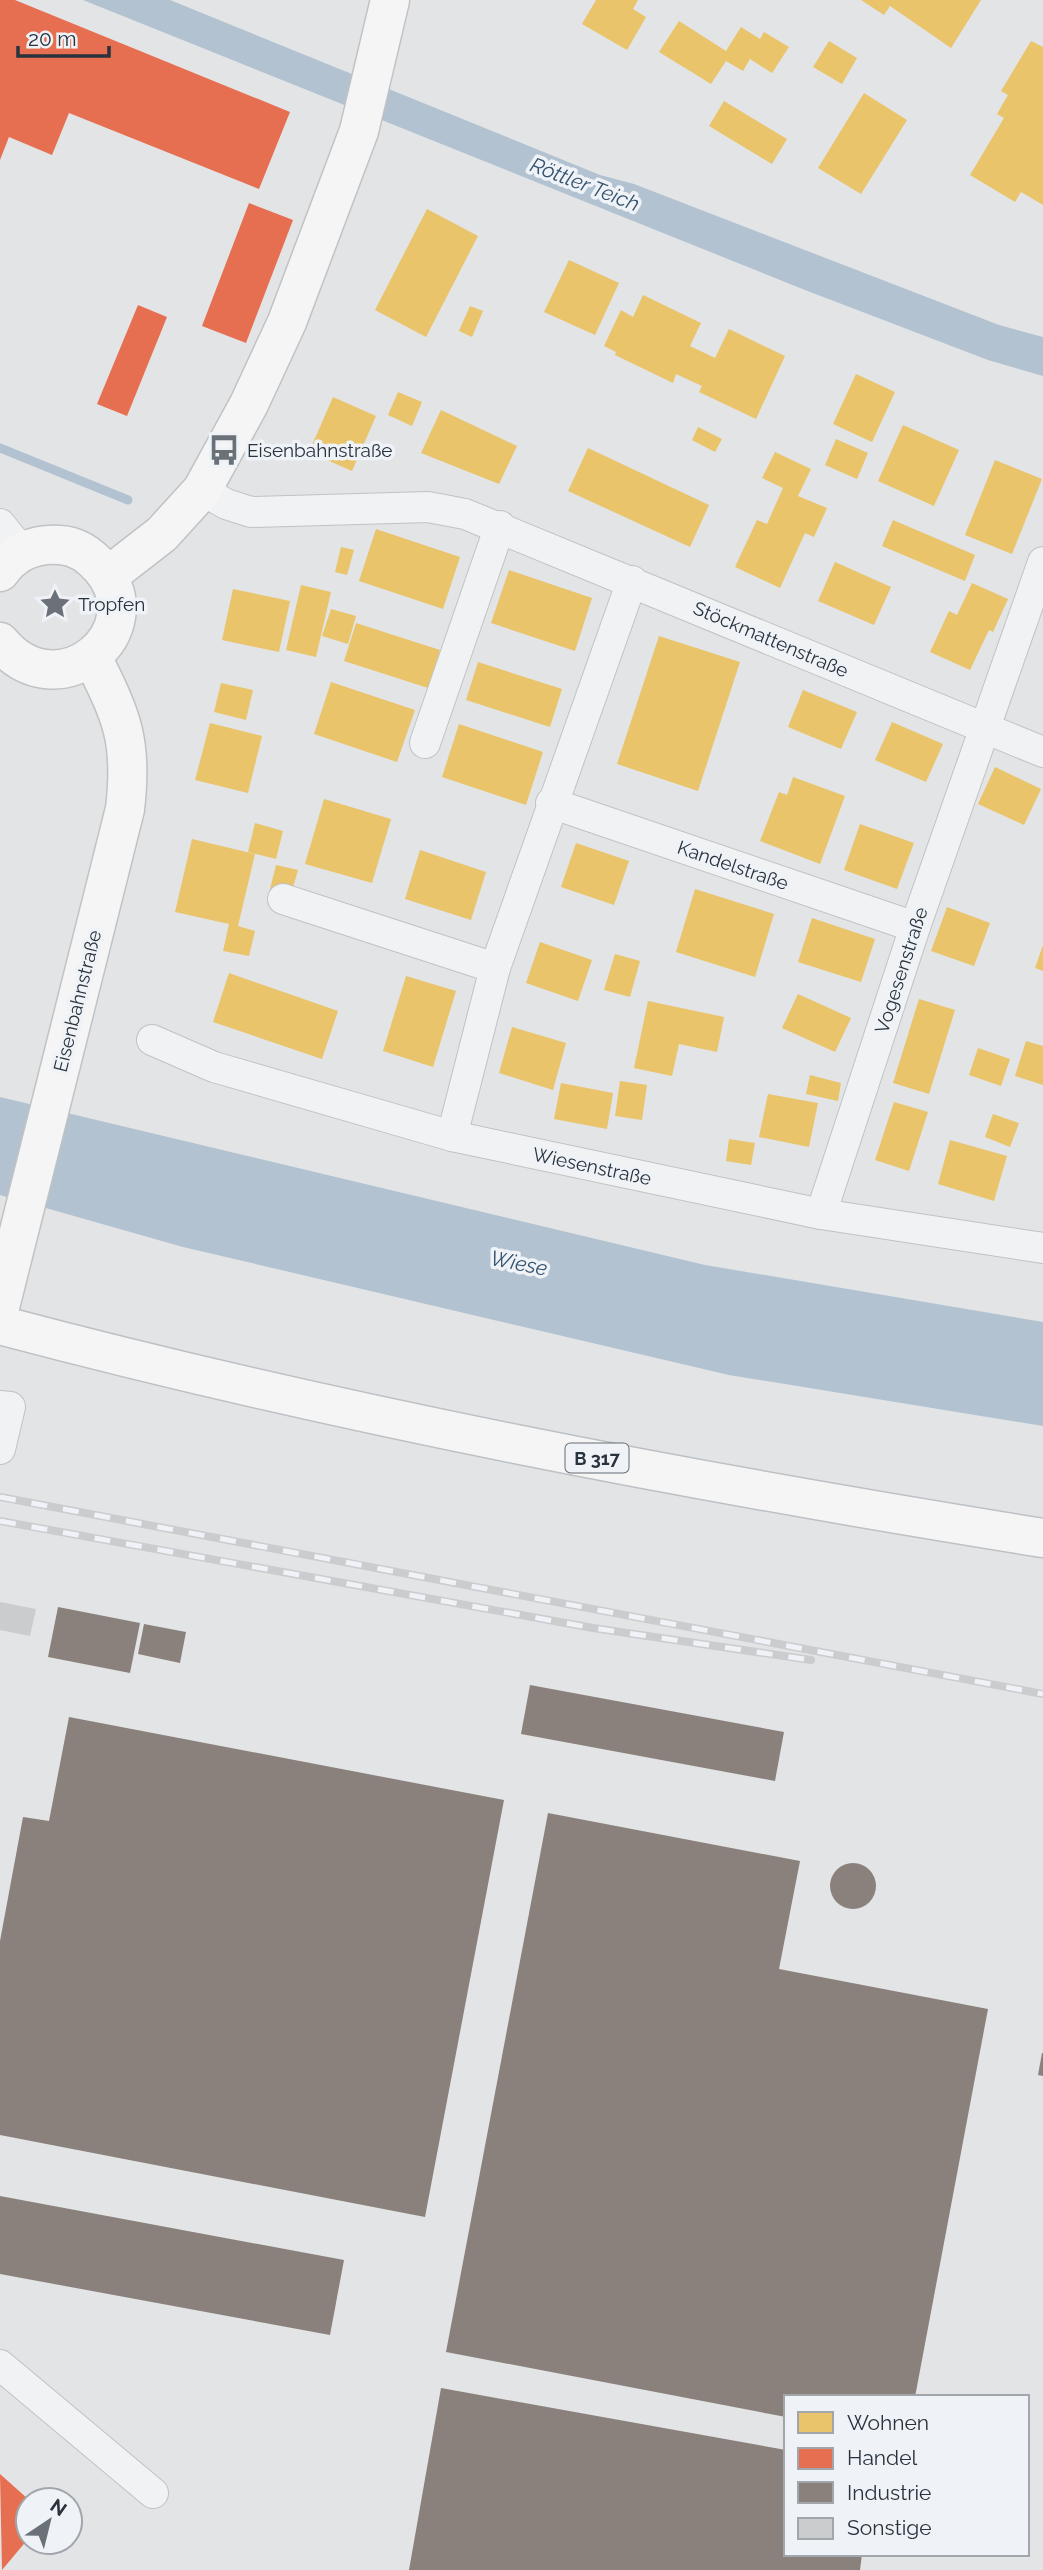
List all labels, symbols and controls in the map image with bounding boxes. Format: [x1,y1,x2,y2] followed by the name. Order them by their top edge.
[18,14,108,58] scale bar
[28,26,76,51] text: 20 m
[527,152,643,216] water label: Röttler Teich
[207,433,241,467] bus stop icon: Eisenbahnstraße
[247,439,393,461] place label: Eisenbahnstraße
[38,587,72,621] place icon: Tropfen
[78,593,145,615] place label: Tropfen
[690,596,852,682] street label: Stöckmattenstraße
[675,836,791,894] street label: Kandelstraße
[870,904,932,1036] street label: Vogesenstraße
[49,928,105,1074] street label: Eisenbahnstraße
[531,1143,653,1189] street label: Wiesenstraße
[488,1245,550,1281] water label: Wiese
[566,1443,628,1472] road number: B 317
[784,2395,1029,2556] legend
[847,2410,929,2435] text: Wohnen
[847,2445,917,2470] text: Handel
[847,2480,931,2505] text: Industrie
[14,2486,84,2556] north arrow
[47,2494,71,2520] text: N
[847,2515,932,2540] text: Sonstige

